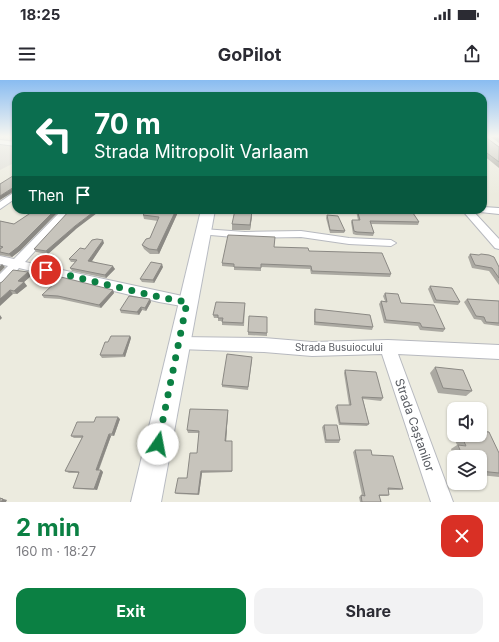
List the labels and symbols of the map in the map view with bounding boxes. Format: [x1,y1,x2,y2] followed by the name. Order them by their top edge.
[29,253,63,287] pin
[295,341,383,353] street label: Strada Busuiocului
[392,376,438,474] street label: Strada Caștanilor
[137,423,179,465] position arrow

